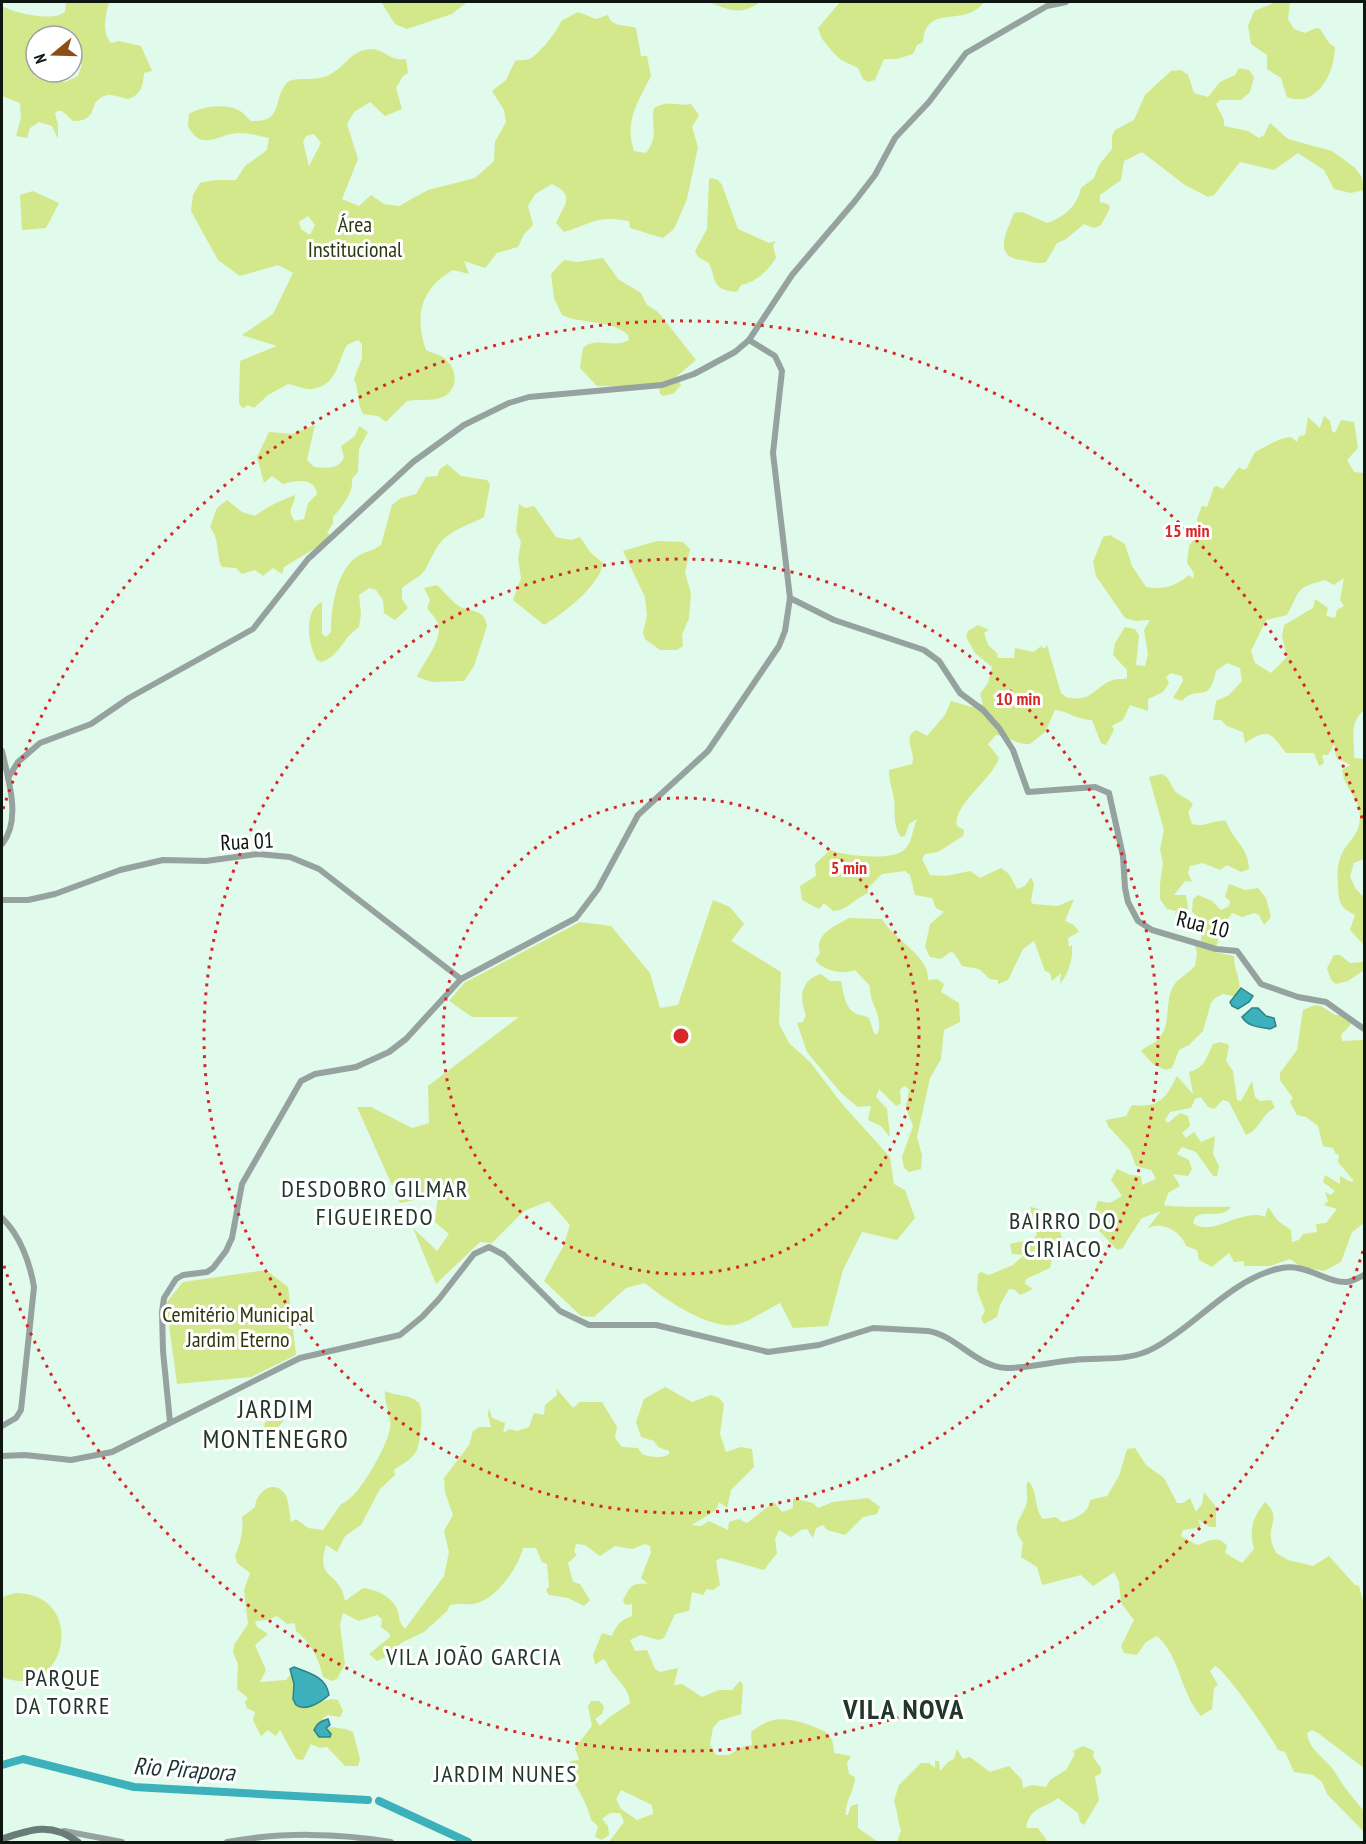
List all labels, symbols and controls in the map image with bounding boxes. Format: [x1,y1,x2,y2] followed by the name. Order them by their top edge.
[24,24,84,84] north arrow
[29,52,51,66] text: N
[308,210,403,263] park label: Área Institucional
[1165,519,1209,542] text: 15 min
[996,687,1040,710] text: 10 min
[220,826,274,856] street label: Rua 01
[831,856,867,879] text: 5 min
[1174,904,1232,944] street label: Rua 10
[671,1026,691,1046] centre of rings
[281,1173,469,1232] district label: DESDOBRO GILMAR FIGUEIREDO
[1009,1205,1117,1264] district label: BAIRRO DO CIRIACO
[162,1300,315,1353] park label: Cemitério Municipal Jardim Eterno
[203,1392,349,1455] district label: JARDIM MONTENEGRO
[385,1641,562,1672] district label: VILA JOÃO GARCIA
[15,1662,111,1721] district label: PARQUE DA TORRE
[842,1690,965,1727] district label: VILA NOVA
[132,1750,237,1788] water label: Rio Pirapora
[433,1758,578,1789] district label: JARDIM NUNES

